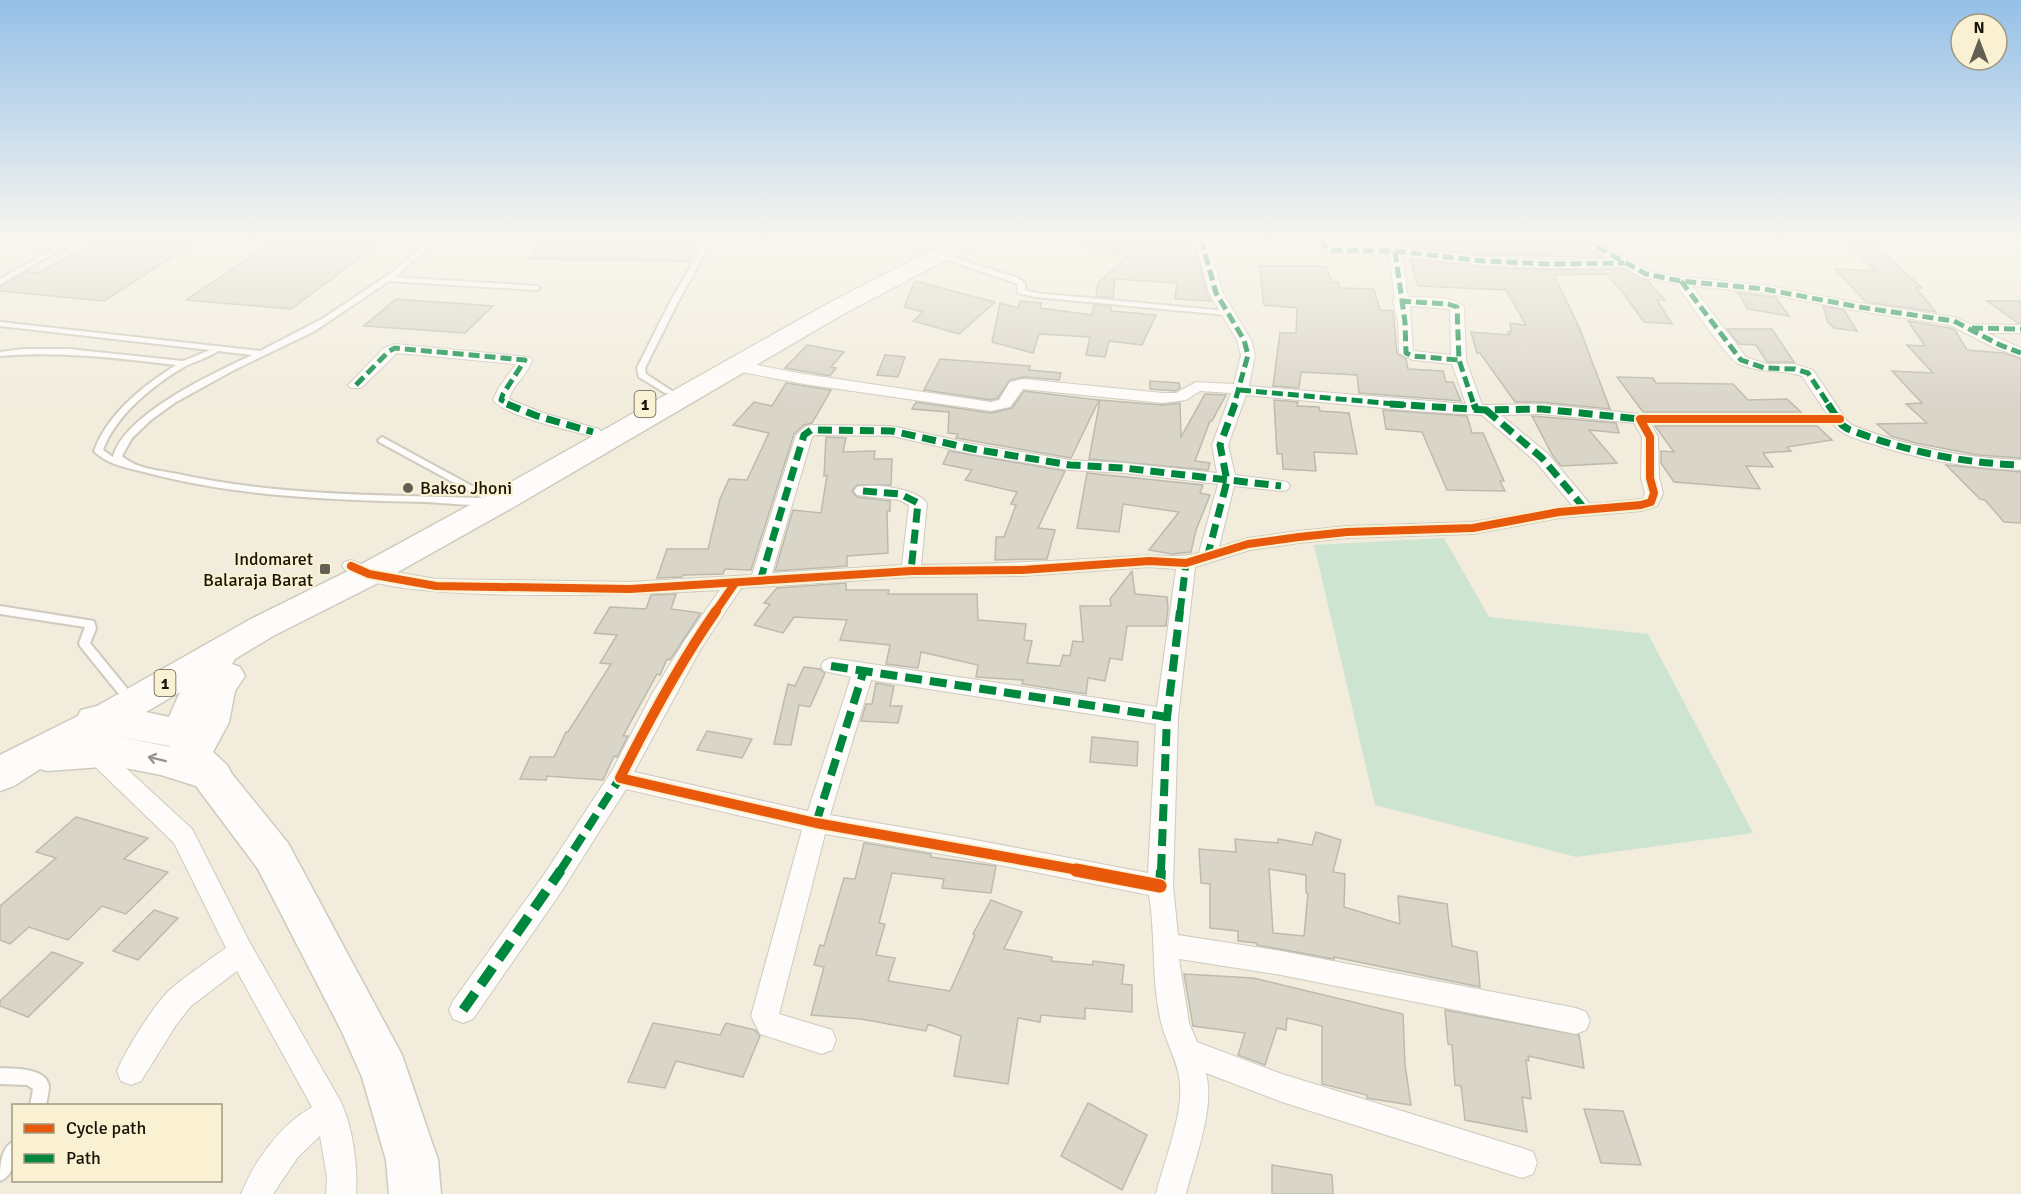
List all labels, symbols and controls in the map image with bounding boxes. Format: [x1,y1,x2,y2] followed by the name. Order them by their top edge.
[1949,12,2009,72] north arrow
[1973,18,1985,38] text: N
[634,391,656,417] road number: 1
[420,477,512,499] place label: Bakso Jhoni
[401,481,415,495] marker: Bakso Jhoni
[203,548,313,591] place label: Indomaret Balaraja Barat
[318,562,332,576] marker: Indomaret Balaraja Barat
[154,670,176,696] road number: 1
[148,753,167,765] one-way arrow
[12,1104,222,1182] legend
[66,1117,146,1139] text: Cycle path
[66,1147,101,1169] text: Path

